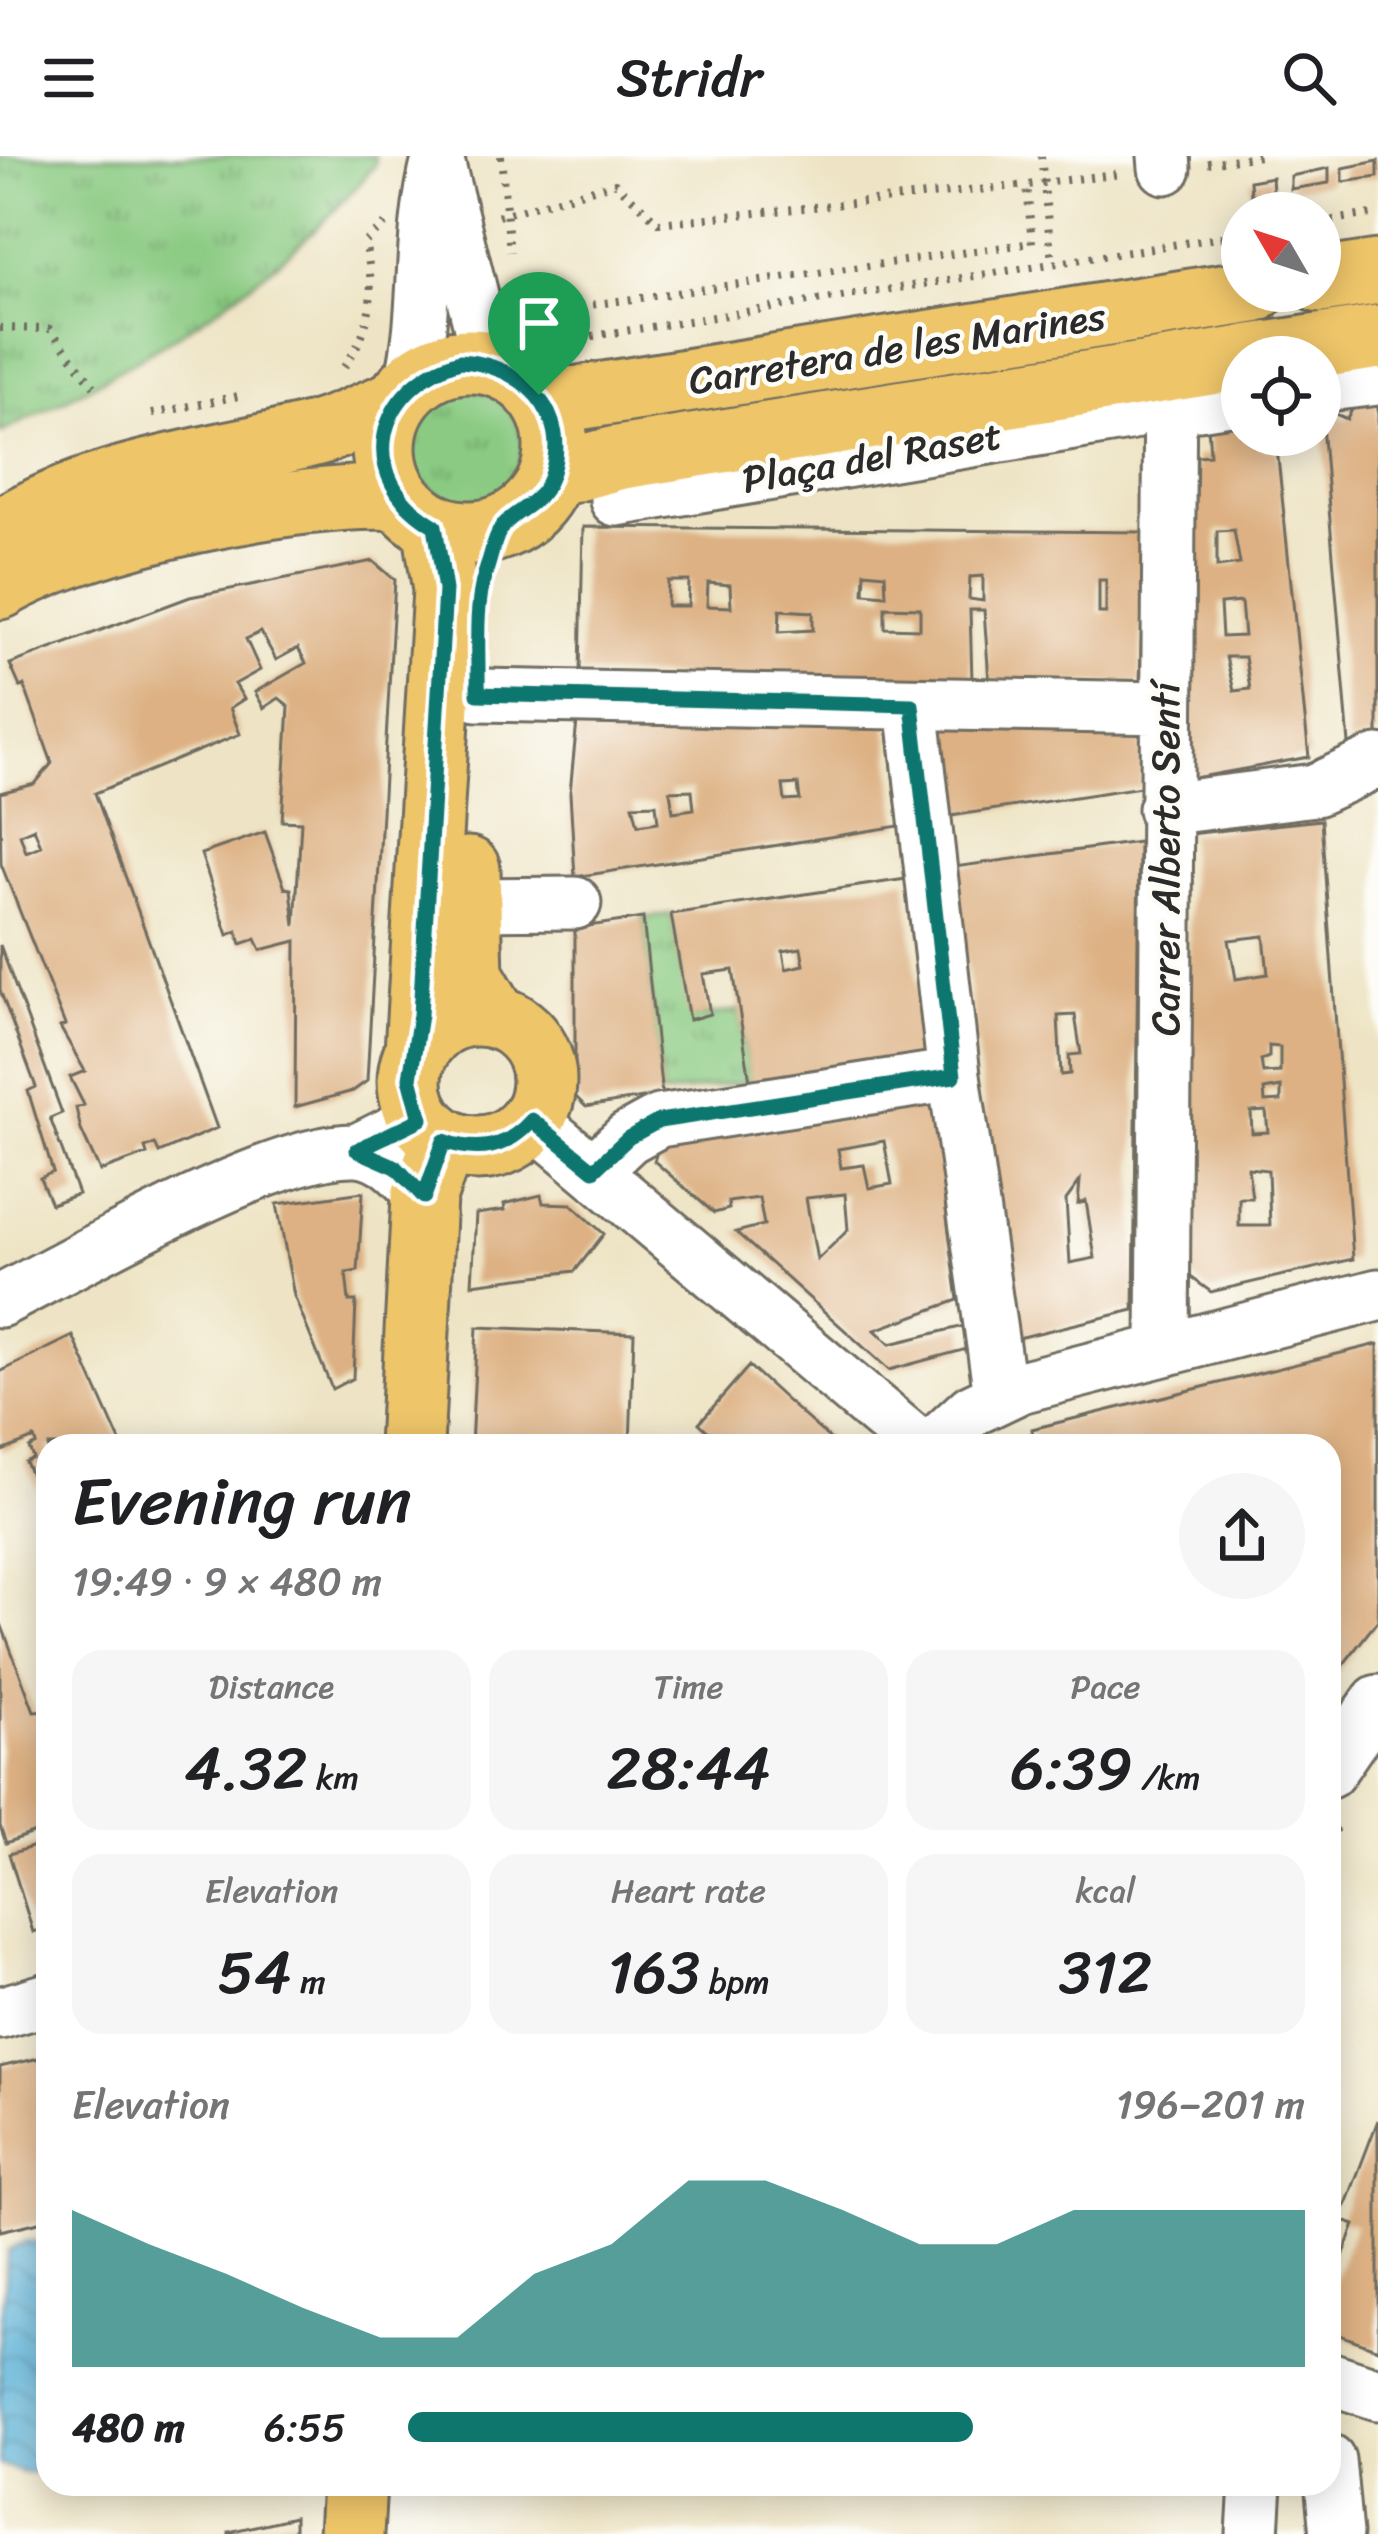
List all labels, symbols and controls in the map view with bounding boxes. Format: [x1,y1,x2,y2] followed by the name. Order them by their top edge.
[616,30,762,126] text: Stridr
[36,45,102,111] icon: menu
[1276,45,1342,111] icon: search
[1221,192,1341,312] north arrow
[1221,192,1341,456] map controls
[488,272,590,395] pin
[684,281,1111,415] street label: Carretera de les Marines
[506,290,572,356] icon: arrive
[1221,336,1341,456] button: locate
[737,400,1007,514] street label: Plaça del Raset
[1131,678,1200,1036] street label: Carrer Alberto Sentí
[72,1443,412,1560] text: Evening run
[1179,1473,1305,1599] button: share
[72,1547,382,1616] text: 19:49 · 9 × 480 m
[209,1658,334,1716] text: Distance
[654,1658,723,1716] text: Time
[1070,1658,1141,1716] text: Pace
[184,1716,307,1822] text: 4.32
[607,1716,770,1822] text: 28:44
[1011,1716,1133,1822] text: 6:39
[307,1749,359,1807] text: km
[1133,1749,1200,1807] text: /km
[205,1862,338,1920] text: Elevation
[611,1862,766,1920] text: Heart rate
[1076,1862,1135,1920] text: kcal
[217,1920,292,2026] text: 54
[607,1920,700,2026] text: 163
[1059,1920,1152,2026] text: 312
[292,1953,326,2011] text: m
[700,1953,770,2011] text: bpm
[72,2070,230,2139] text: Elevation
[1116,2070,1305,2139] text: 196–201 m
[72,2393,185,2462] text: 480 m
[264,2393,346,2462] text: 6:55

